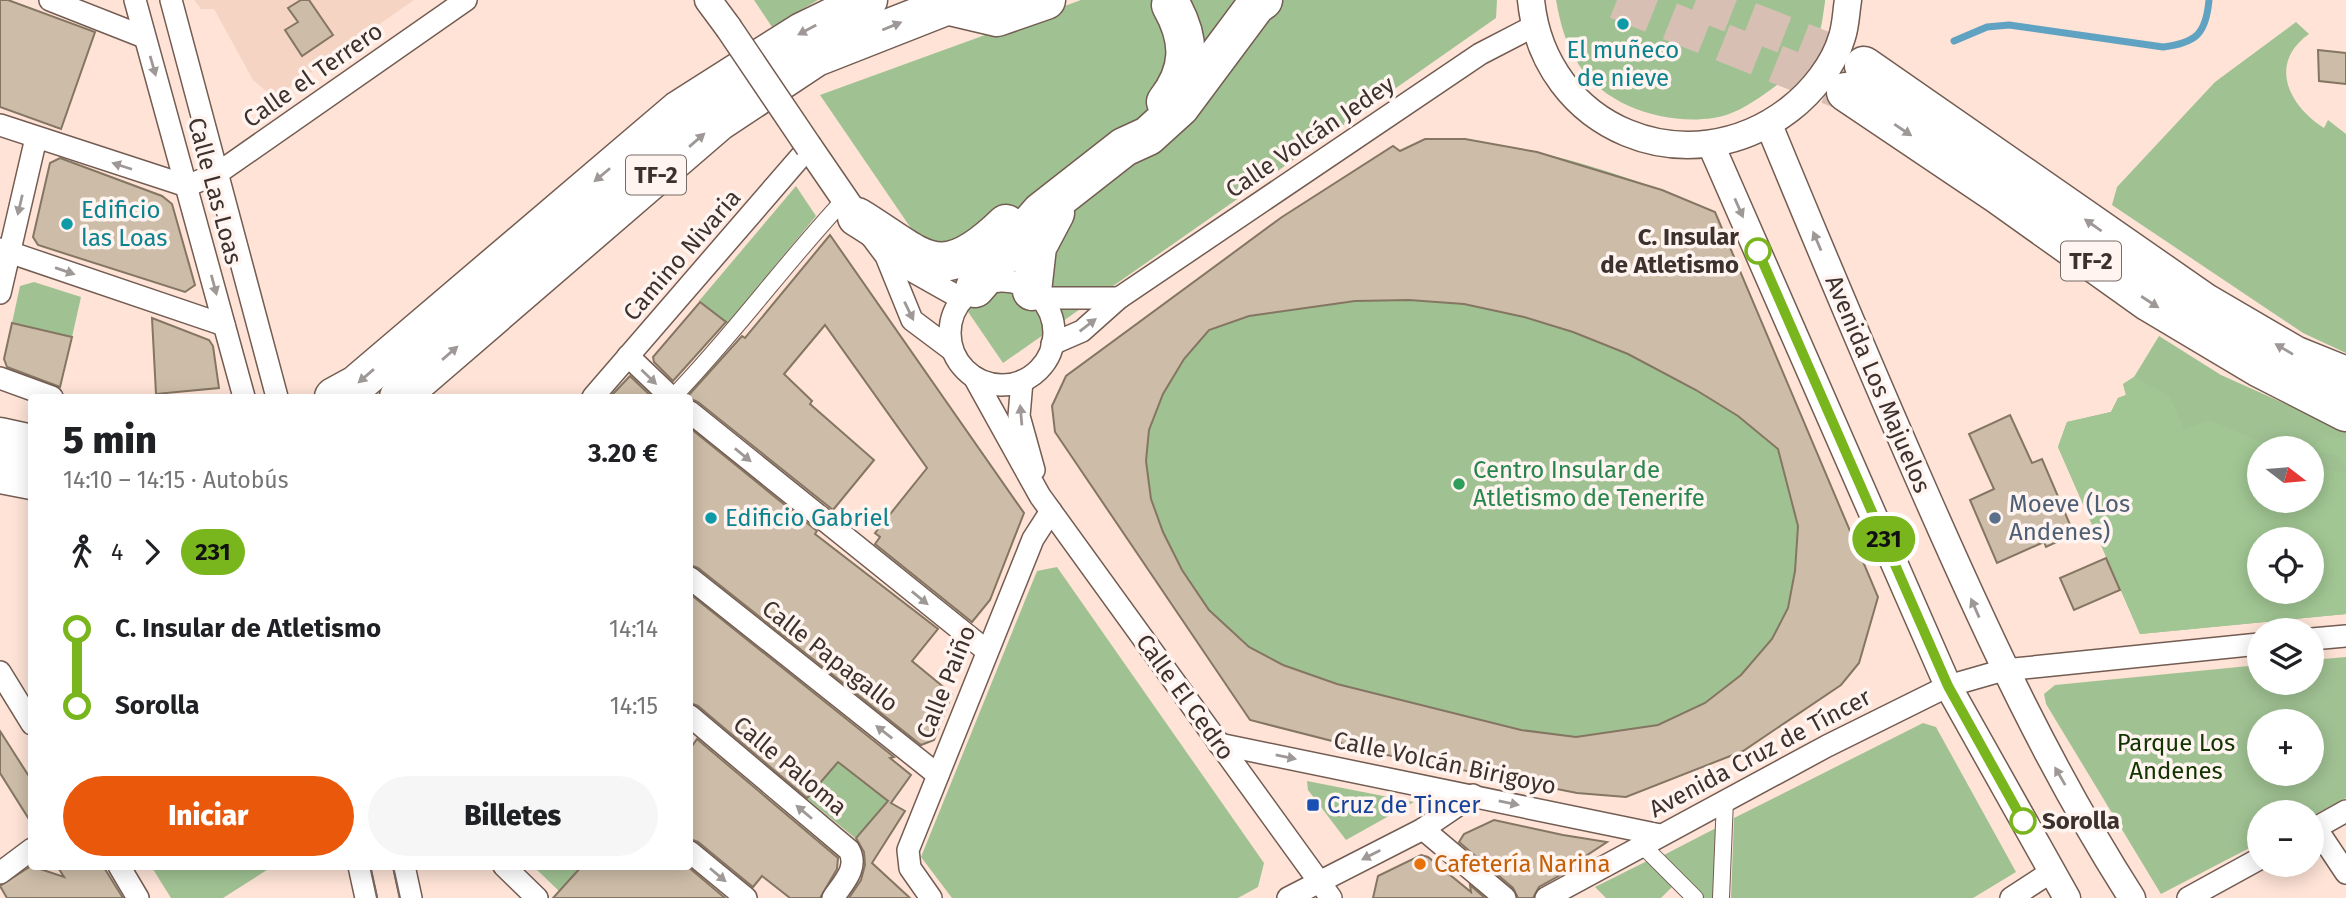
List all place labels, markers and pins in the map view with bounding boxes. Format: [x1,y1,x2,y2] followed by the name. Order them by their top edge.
[1615,16,1631,32] marker: El muñeco de nieve
[1567,36,1679,92] place label: El muñeco de nieve
[81,196,167,252] place label: Edificio las Loas
[59,216,75,232] marker: Edificio las Loas
[1600,223,1739,279] place label: C. Insular de Atletismo
[1745,238,1771,264] marker: C. Insular de Atletismo
[1473,456,1705,512] place label: Centro Insular de Atletismo de Tenerife
[1451,476,1467,492] marker: Centro Insular de Atletismo de Tenerife
[2009,490,2130,546] place label: Moeve (Los Andenes)
[725,504,890,532] place label: Edificio Gabriel
[703,510,719,526] marker: Edificio Gabriel
[1987,510,2003,526] marker: Moeve (Los Andenes)
[1327,791,1481,819] place label: Cruz de Tincer
[1305,797,1321,813] marker: Cruz de Tincer
[2042,807,2120,835] place label: Sorolla
[2010,808,2036,834] marker: Sorolla
[1434,850,1611,878] place label: Cafetería Narina
[1412,856,1428,872] marker: Cafetería Narina

